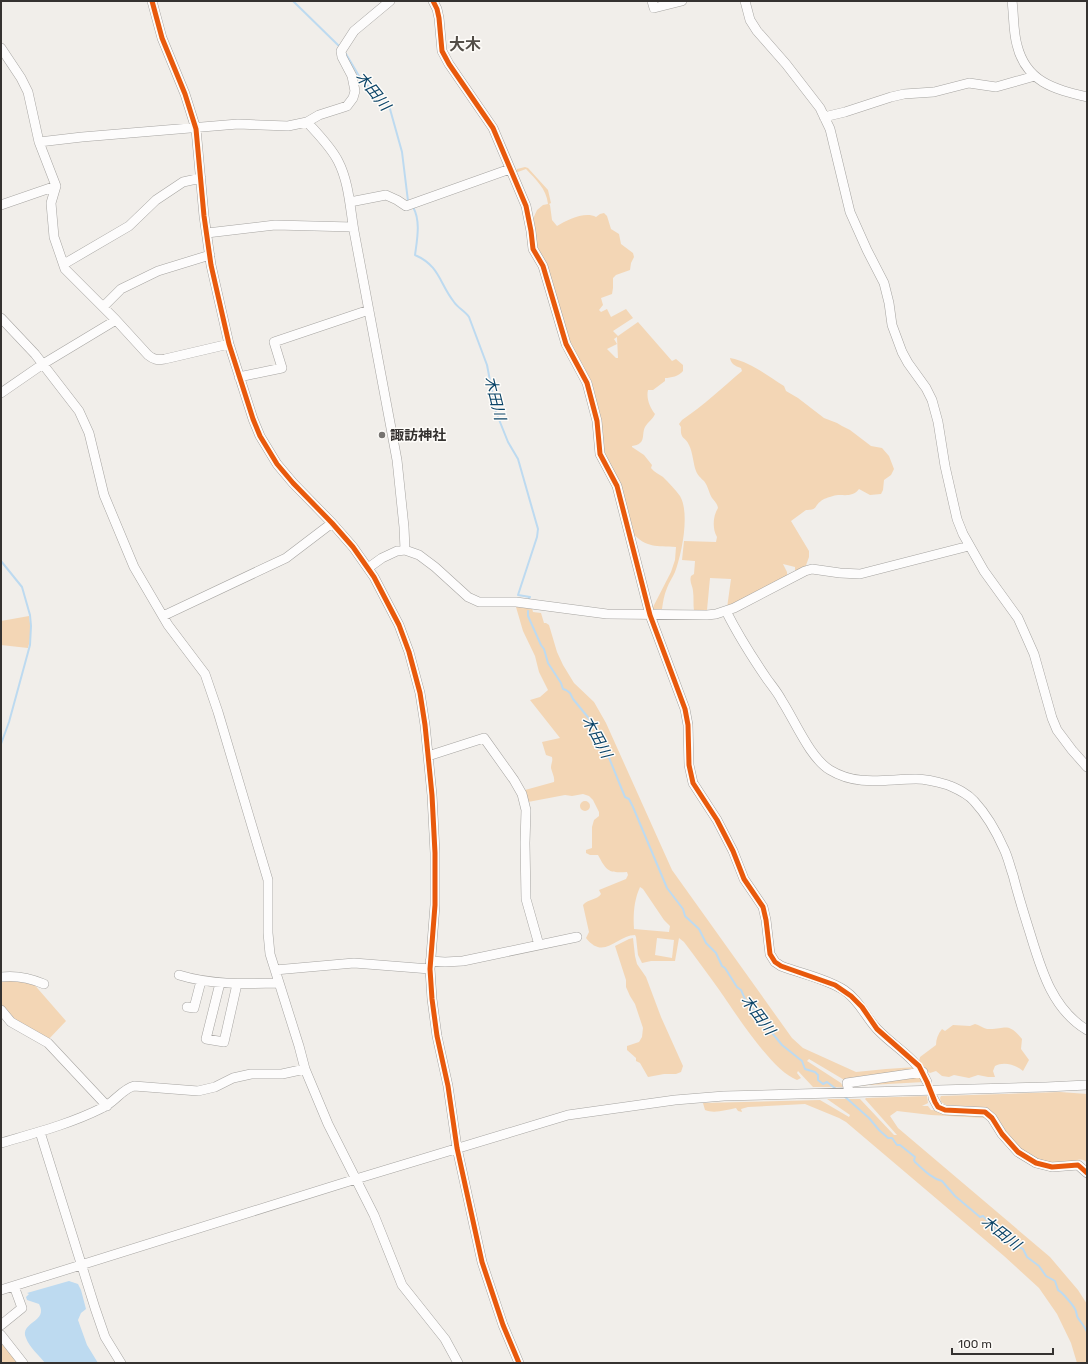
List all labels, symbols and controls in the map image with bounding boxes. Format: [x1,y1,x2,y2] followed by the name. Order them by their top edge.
[449,35,481,54] district label: 大木
[352,68,395,116] water label: 木田川
[481,374,510,424] water label: 木田川
[390,427,446,444] place label: 諏訪神社
[377,430,387,440] marker: 諏訪神社
[578,713,616,763] water label: 木田川
[737,992,780,1040] water label: 木田川
[978,1212,1026,1255] water label: 木田川
[952,1330,1053,1356] scale bar
[958,1337,992,1351] text: 100 m

